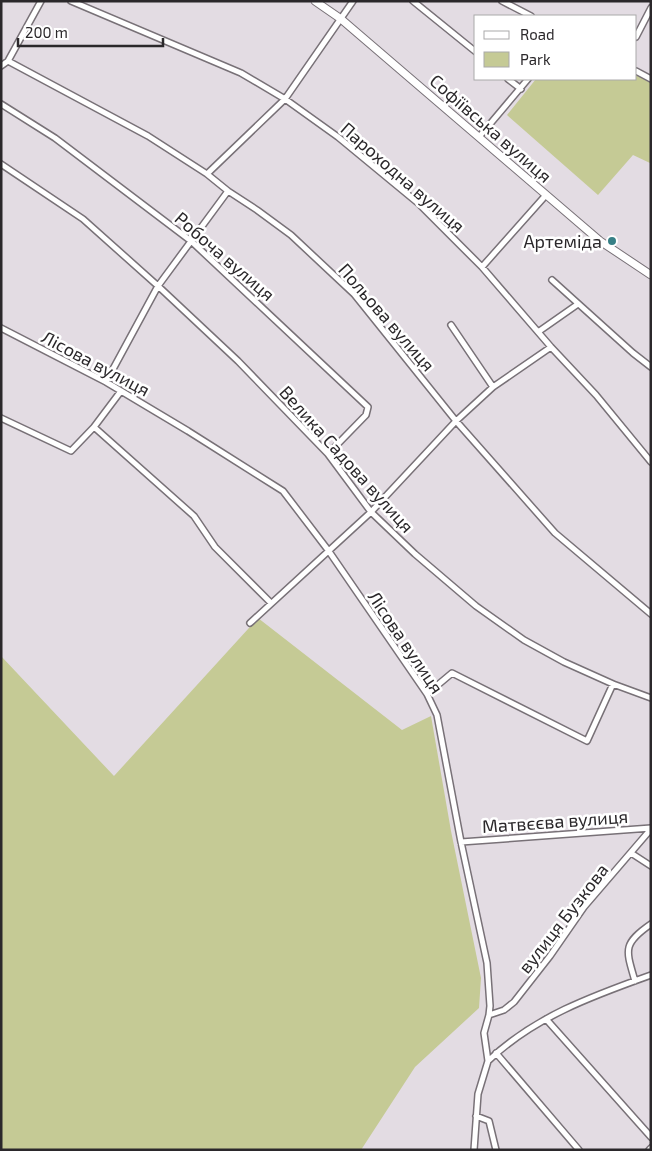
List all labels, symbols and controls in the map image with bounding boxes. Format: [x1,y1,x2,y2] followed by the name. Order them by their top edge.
[18,15,162,47] scale bar
[474,15,637,80] legend
[25,23,68,41] text: 200 m
[520,25,555,43] text: Road
[520,50,551,68] text: Park
[426,69,556,187] street label: Софіївська вулиця
[337,117,469,237] street label: Пароходна вулиця
[171,207,279,305] street label: Робоча вулиця
[523,230,602,252] place label: Артеміда
[606,235,618,247] marker: Артеміда
[334,259,440,375] street label: Польова вулиця
[38,325,154,401] street label: Лісова вулиця
[275,381,419,537] street label: Велика Садова вулиця
[364,586,448,698] street label: Лісова вулиця
[481,805,629,837] street label: Матвєєва вулиця
[513,859,613,977] street label: вулиця Бузкова

